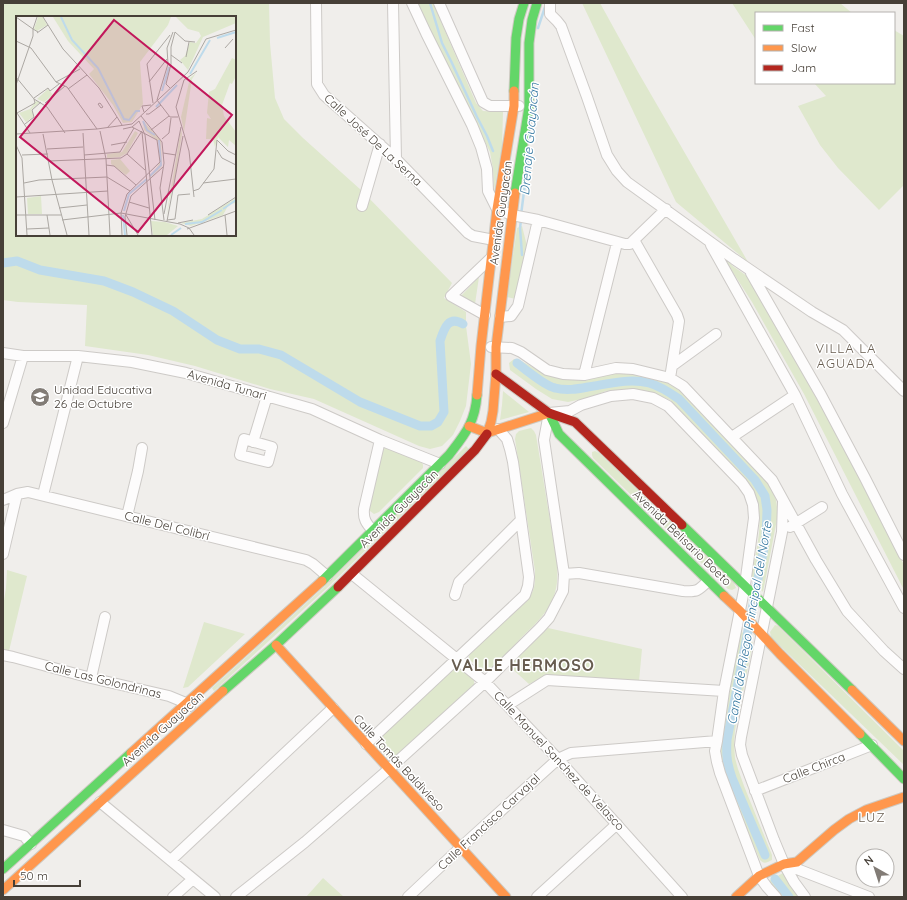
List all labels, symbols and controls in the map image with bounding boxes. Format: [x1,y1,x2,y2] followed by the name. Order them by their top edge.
[755,12,895,84] legend
[16,16,236,236] inset map
[791,20,815,35] text: Fast
[791,40,817,55] text: Slow
[791,60,816,75] text: Jam
[516,82,542,196] water label: Drenaje Guayacán
[321,90,425,189] street label: Calle José De La Serna
[486,160,515,266] street label: Avenida Guayacán
[815,340,877,371] district label: VILLA LA AGUADA
[186,366,269,403] street label: Avenida Tunari
[54,382,152,411] place label: Unidad Educativa 26 de Octubre
[29,386,51,408] school or university icon: Unidad Educativa 26 de Octubre
[356,466,441,551] street label: Avenida Guayacán
[630,487,735,589] street label: Avenida Belisario Boeto
[123,508,212,543] street label: Calle Del Colibrí
[723,520,775,726] water label: Canal de Riego Principal del Norte
[451,655,595,675] district label: VALLE HERMOSO
[43,658,163,701] street label: Calle Las Golondrinas
[119,688,207,769] street label: Avenida Guayacán
[491,688,628,833] street label: Calle Manuel Sanchez de Velasco
[351,711,448,814] street label: Calle Tomás Baldivieso
[780,749,847,786] street label: Calle Chirca
[434,770,543,873] street label: Calle Francisco Carvajal
[858,809,886,825] district label: LUZ
[855,848,895,888] north arrow
[861,852,876,868] text: N
[14,862,80,888] scale bar
[20,868,48,883] text: 50 m

